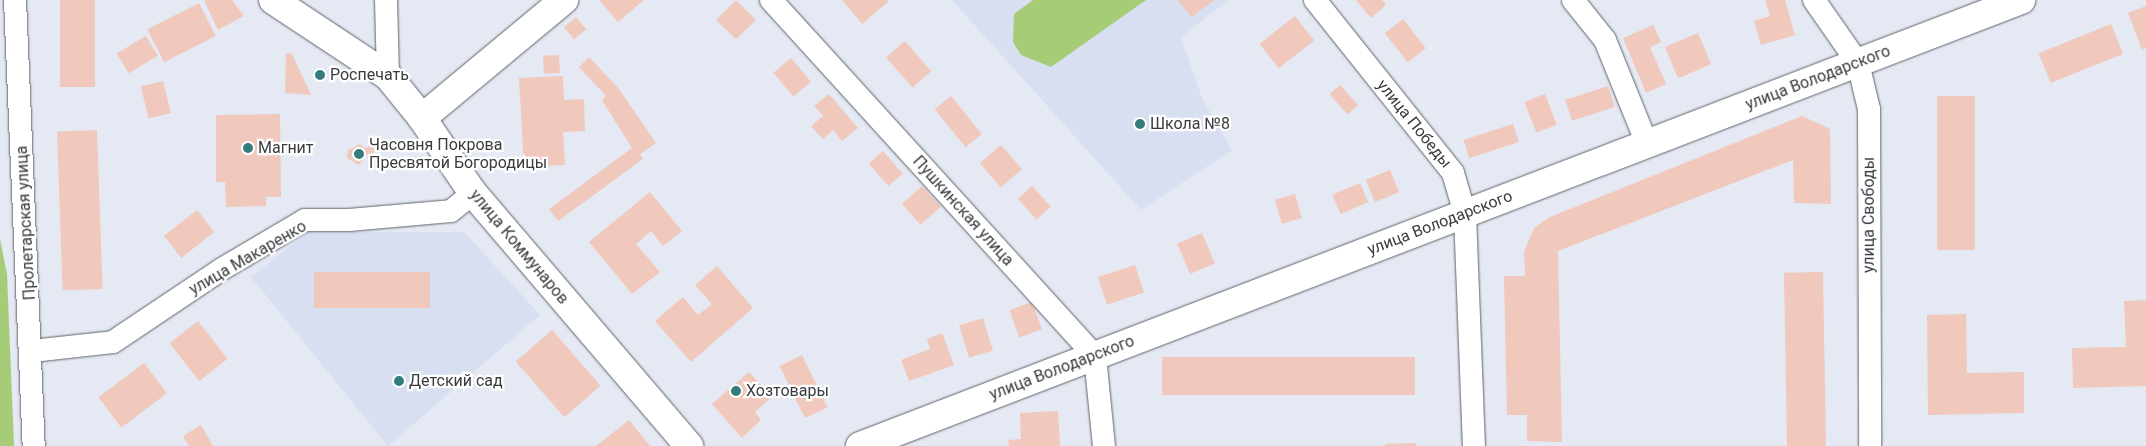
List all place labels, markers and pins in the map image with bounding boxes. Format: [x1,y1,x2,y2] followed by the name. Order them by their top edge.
[330,65,409,85] place label: Роспечать
[314,69,326,81] marker: Роспечать
[1150,114,1230,134] place label: Школа №8
[1134,118,1146,130] marker: Школа №8
[369,135,547,173] place label: Часовня Покрова Пресвятой Богородицы
[258,138,314,158] place label: Магнит
[242,142,254,154] marker: Магнит
[353,148,365,160] marker: Часовня Покрова Пресвятой Богородицы
[409,371,503,391] place label: Детский сад
[393,375,405,387] marker: Детский сад
[746,381,829,401] place label: Хозтовары
[730,385,742,397] marker: Хозтовары

